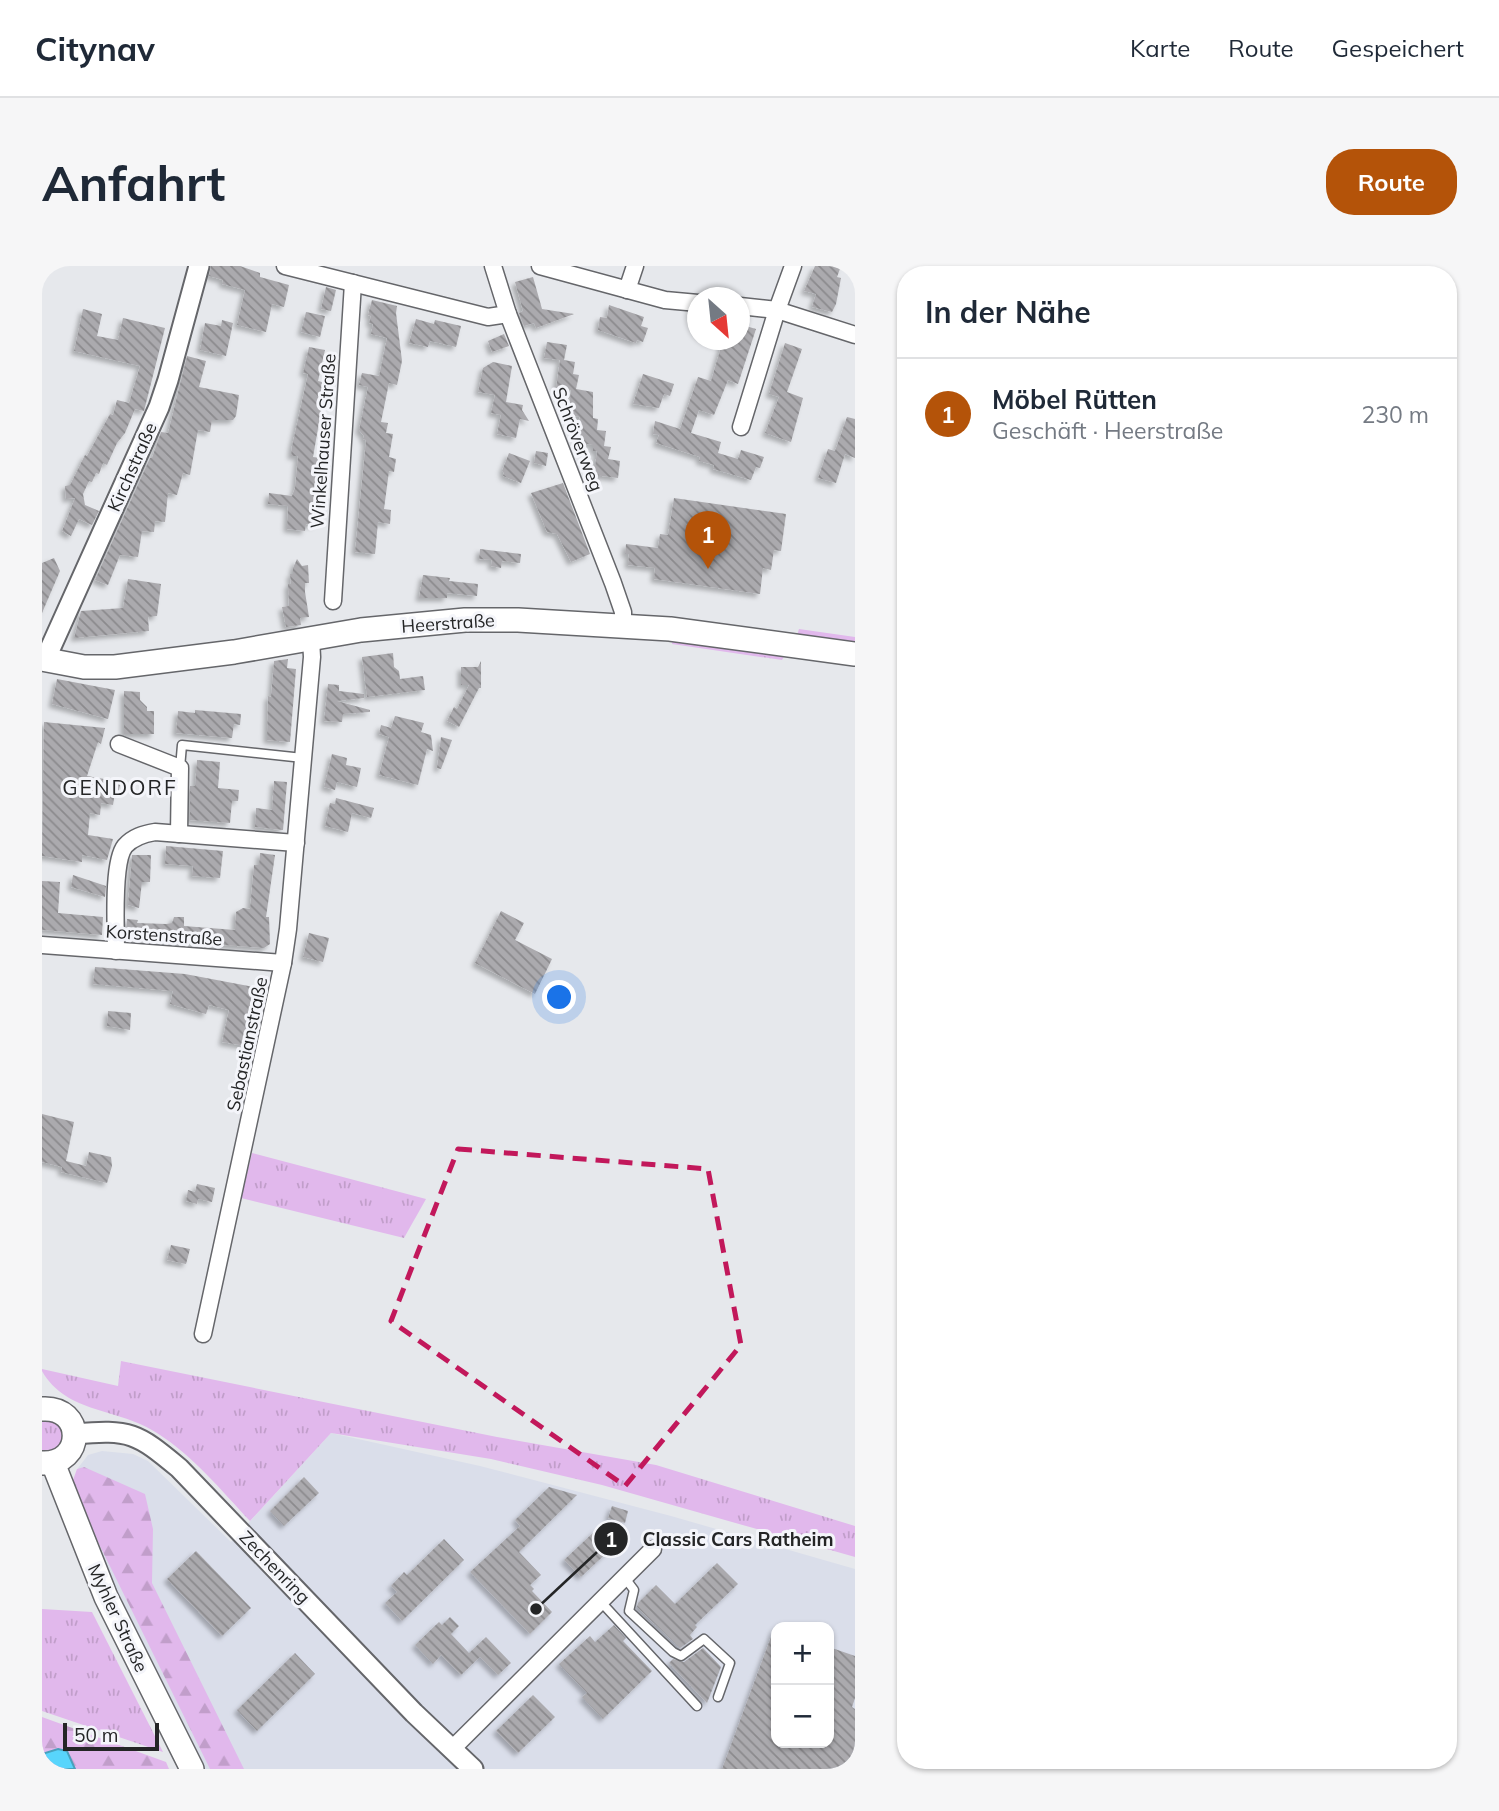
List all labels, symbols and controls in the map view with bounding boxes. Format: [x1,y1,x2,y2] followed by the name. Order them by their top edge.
[35,28,155,69] text: Citynav
[1130,33,1190,63] text: Karte
[1228,33,1294,63] text: Route
[1332,33,1464,63] text: Gespeichert
[1326,149,1457,215] button: Route
[42,152,225,213] text: Anfahrt
[687,287,750,350] north arrow
[925,293,1091,331] text: In der Nähe
[305,353,341,529] street label: Winkelhauser Straße
[992,383,1157,416] text: Möbel Rütten
[548,384,608,494] street label: Schröverweg
[941,400,955,429] text: 1
[1361,400,1429,429] text: 230 m
[992,416,1223,445] text: Geschäft · Heerstraße
[102,419,162,515] street label: Kirchstraße
[685,511,731,569] pin: 1
[401,608,495,638] street label: Heerstraße
[62,774,178,800] district label: GENDORF
[105,919,223,951] street label: Korstenstraße
[222,975,272,1113] street label: Sebastianstraße
[542,980,576,1014] your location
[594,1519,848,1559] callout: Classic Cars Ratheim
[235,1526,315,1608] street label: Zechenring
[605,1526,617,1552] text: 1
[642,1527,834,1551] text: Classic Cars Ratheim
[83,1560,153,1676] street label: Myhler Straße
[771,1622,834,1748] map controls
[771,1622,834,1685] button: +
[771,1685,834,1748] button: −
[63,1720,159,1752] scale bar
[74,1723,118,1747] text: 50 m

